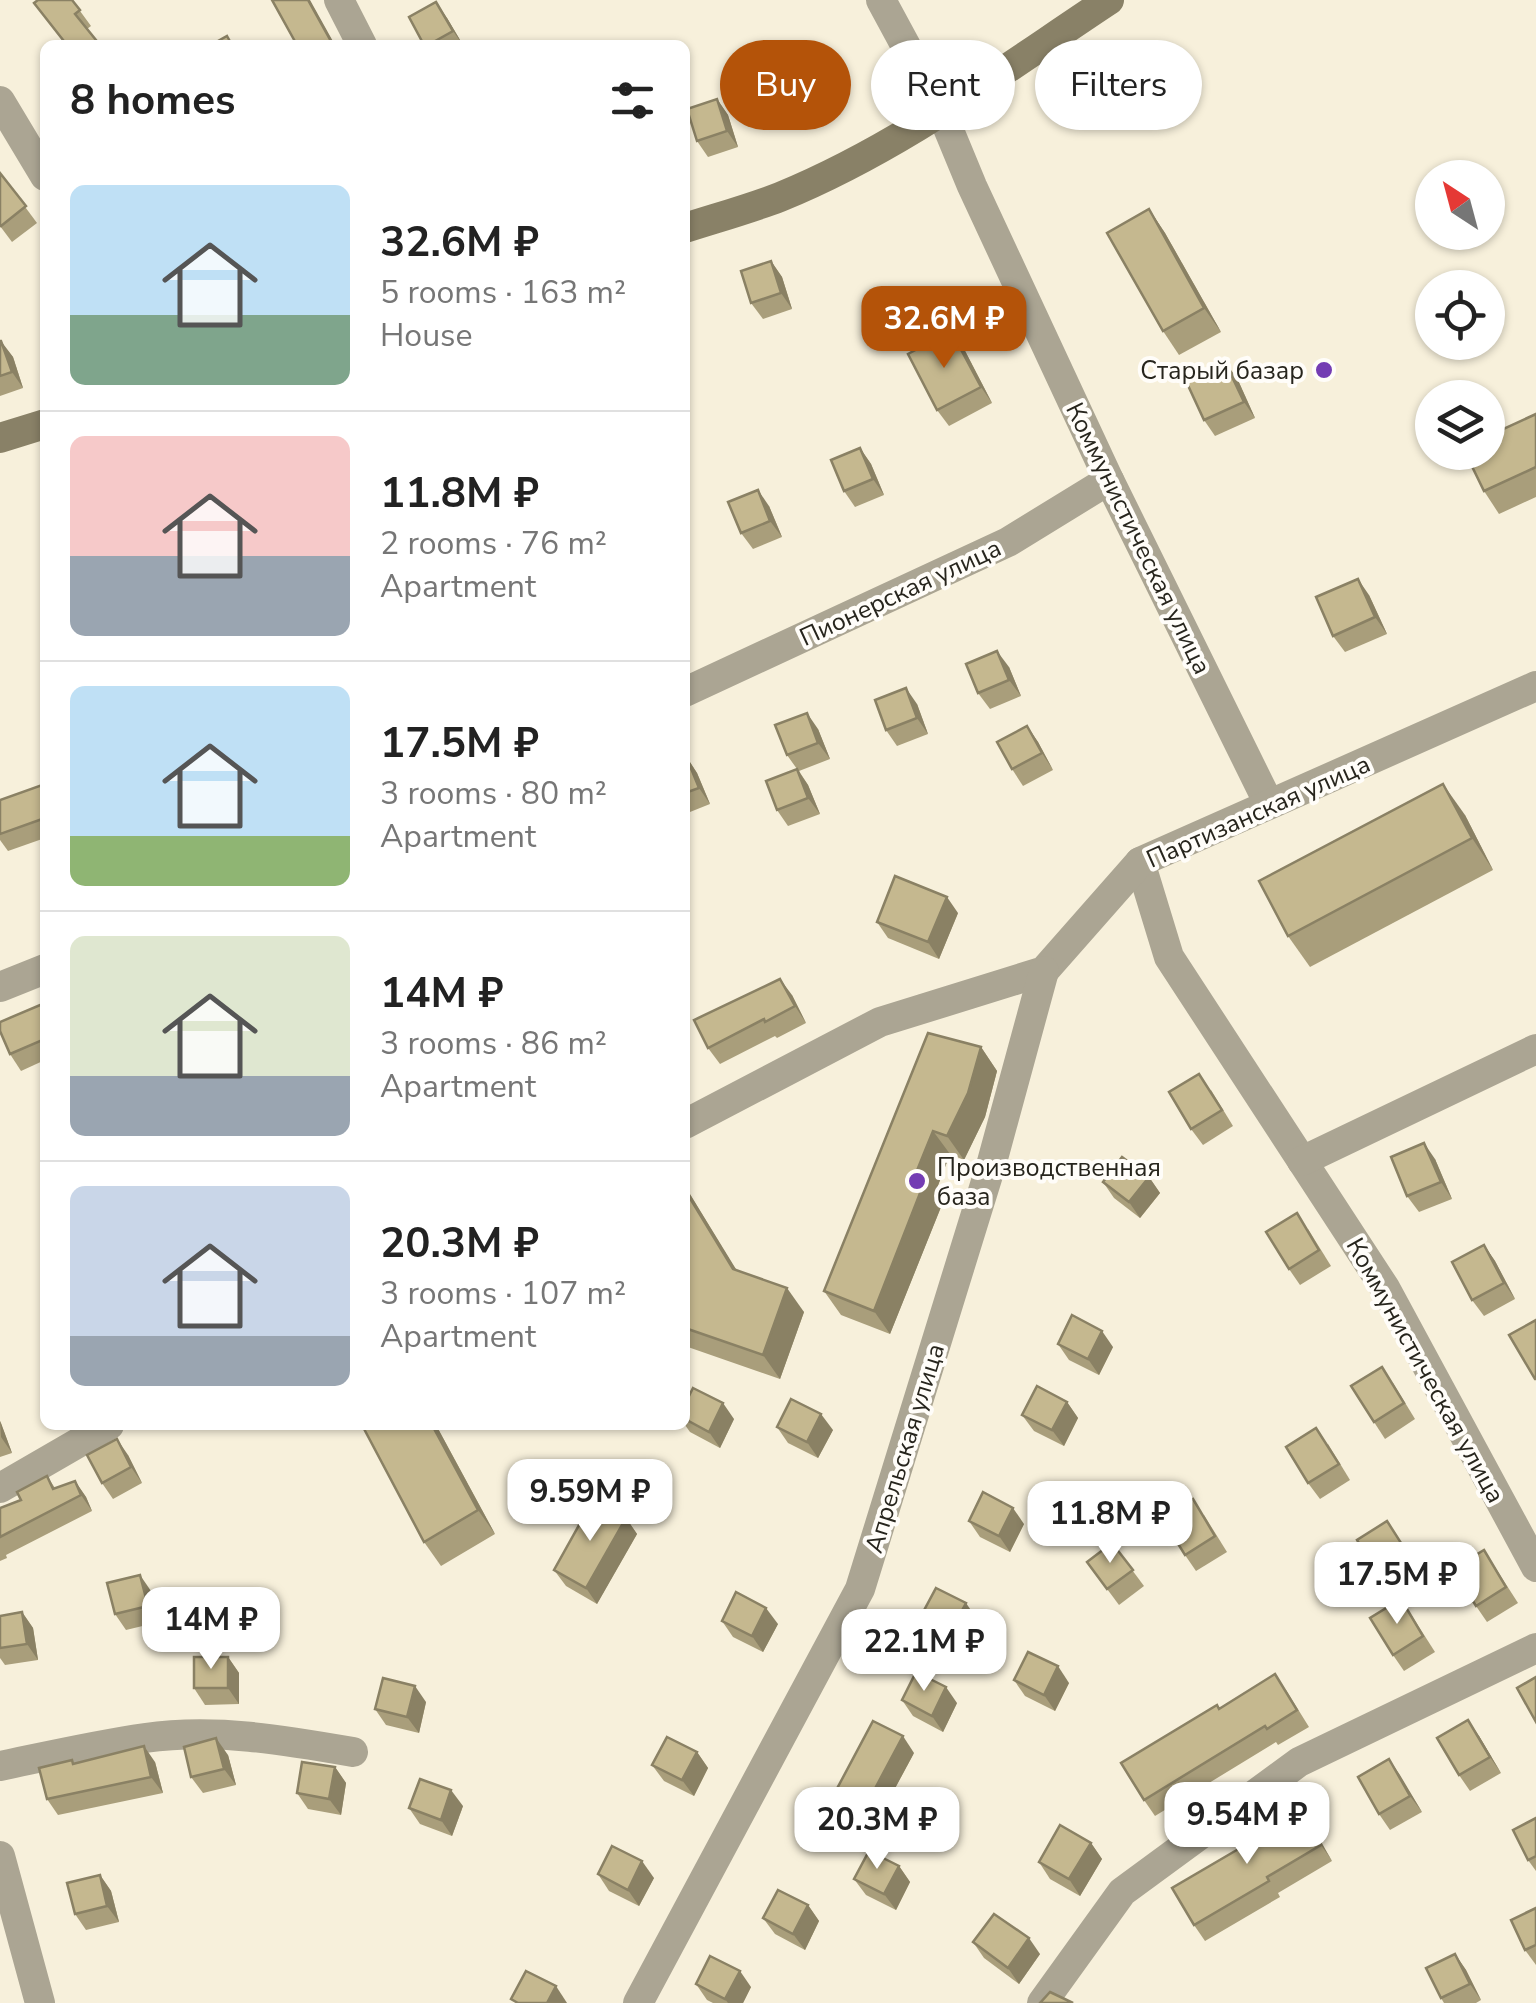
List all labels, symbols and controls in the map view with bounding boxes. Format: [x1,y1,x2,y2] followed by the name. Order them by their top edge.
[720,40,851,130] chip: Buy
[871,40,1015,130] chip: Rent
[1035,40,1202,130] chip: Filters
[70,72,235,129] text: 8 homes
[605,73,660,128] icon: filters
[1415,160,1505,250] north arrow
[1415,160,1505,470] map controls
[380,214,539,271] text: 32.6M ₽
[150,225,270,345] icon: home
[1415,270,1505,360] button: locate
[380,271,626,314] text: 5 rooms · 163 m²
[852,286,1036,371] pin: 32.6M ₽
[883,297,1005,340] text: 32.6M ₽
[380,314,473,357] text: House
[1140,354,1304,388] place label: Старый базар
[1313,359,1335,381] marker: Старый базар
[1415,380,1505,470] button: layers
[1057,397,1219,680] street label: Коммунистическая улица
[380,465,539,522] text: 11.8M ₽
[150,476,270,596] icon: home
[380,522,607,565] text: 2 rooms · 76 m²
[794,531,1007,655] street label: Пионерская улица
[380,565,536,608] text: Apartment
[380,715,539,772] text: 17.5M ₽
[150,726,270,846] icon: home
[1141,747,1376,877] street label: Партизанская улица
[380,772,607,815] text: 3 rooms · 80 m²
[380,815,536,858] text: Apartment
[380,965,503,1022] text: 14M ₽
[150,976,270,1096] icon: home
[380,1022,607,1065] text: 3 rooms · 86 m²
[380,1065,536,1108] text: Apartment
[937,1151,1161,1214] place label: Производственная база
[906,1170,928,1192] marker: Производственная база
[380,1215,539,1272] text: 20.3M ₽
[150,1226,270,1346] icon: home
[1338,1232,1512,1509] street label: Коммунистическая улица
[380,1272,626,1315] text: 3 rooms · 107 m²
[380,1315,536,1358] text: Apartment
[857,1340,953,1557] street label: Апрельская улица
[498,1459,682,1544] pin: 9.59M ₽
[529,1470,651,1513] text: 9.59M ₽
[1018,1481,1202,1566] pin: 11.8M ₽
[1049,1492,1171,1535] text: 11.8M ₽
[1305,1542,1489,1627] pin: 17.5M ₽
[1336,1553,1458,1596] text: 17.5M ₽
[141,1587,281,1672] pin: 14M ₽
[164,1598,258,1641] text: 14M ₽
[832,1609,1016,1694] pin: 22.1M ₽
[863,1620,985,1663] text: 22.1M ₽
[1155,1782,1339,1867] pin: 9.54M ₽
[785,1787,969,1872] pin: 20.3M ₽
[1186,1793,1308,1836] text: 9.54M ₽
[816,1798,938,1841] text: 20.3M ₽

